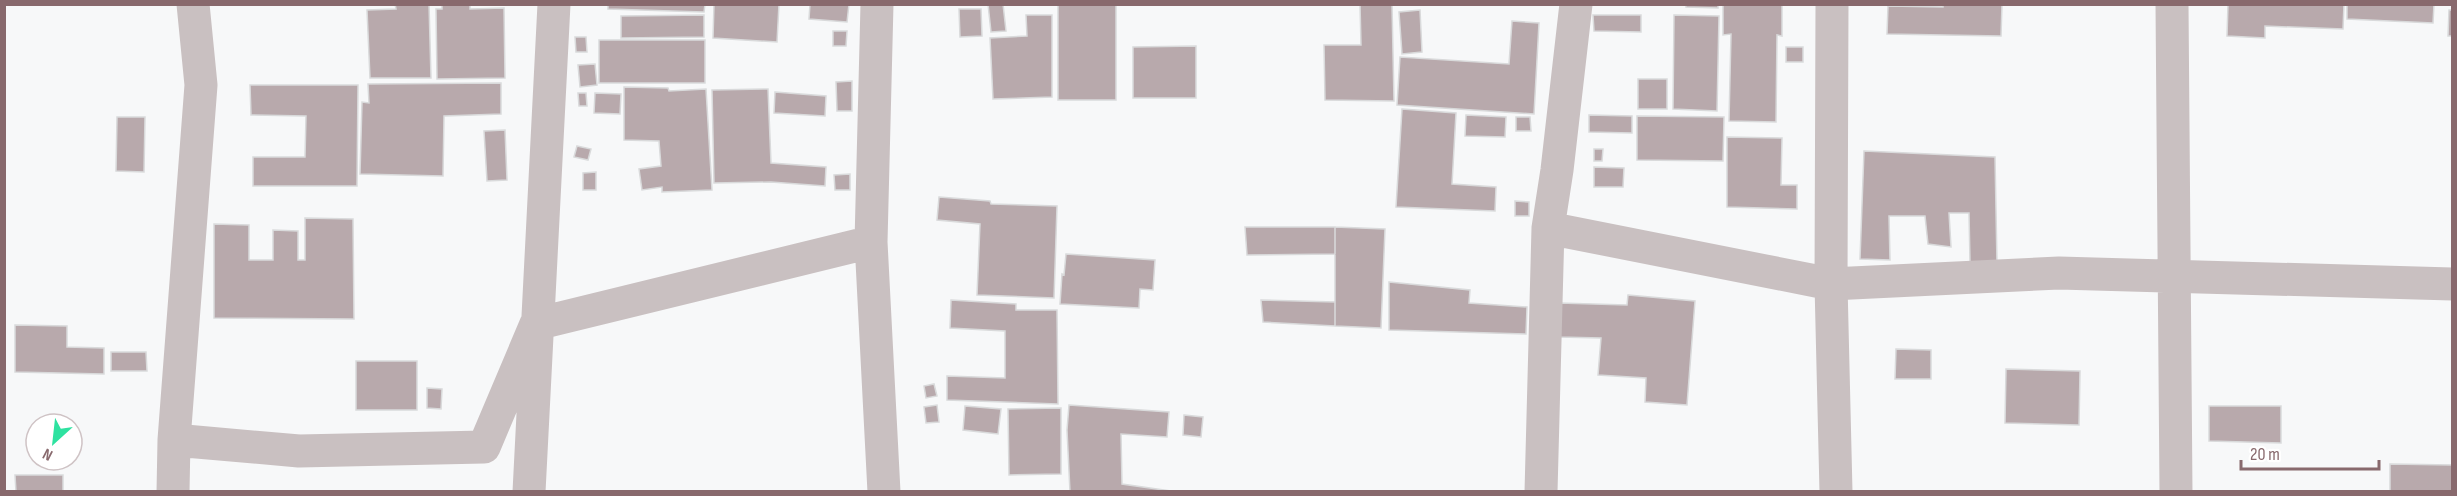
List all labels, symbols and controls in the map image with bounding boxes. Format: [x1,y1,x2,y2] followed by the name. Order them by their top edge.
[24,412,84,472] north arrow
[2241,433,2379,471] scale bar
[40,444,56,464] text: N
[2250,444,2280,465] text: 20 m

